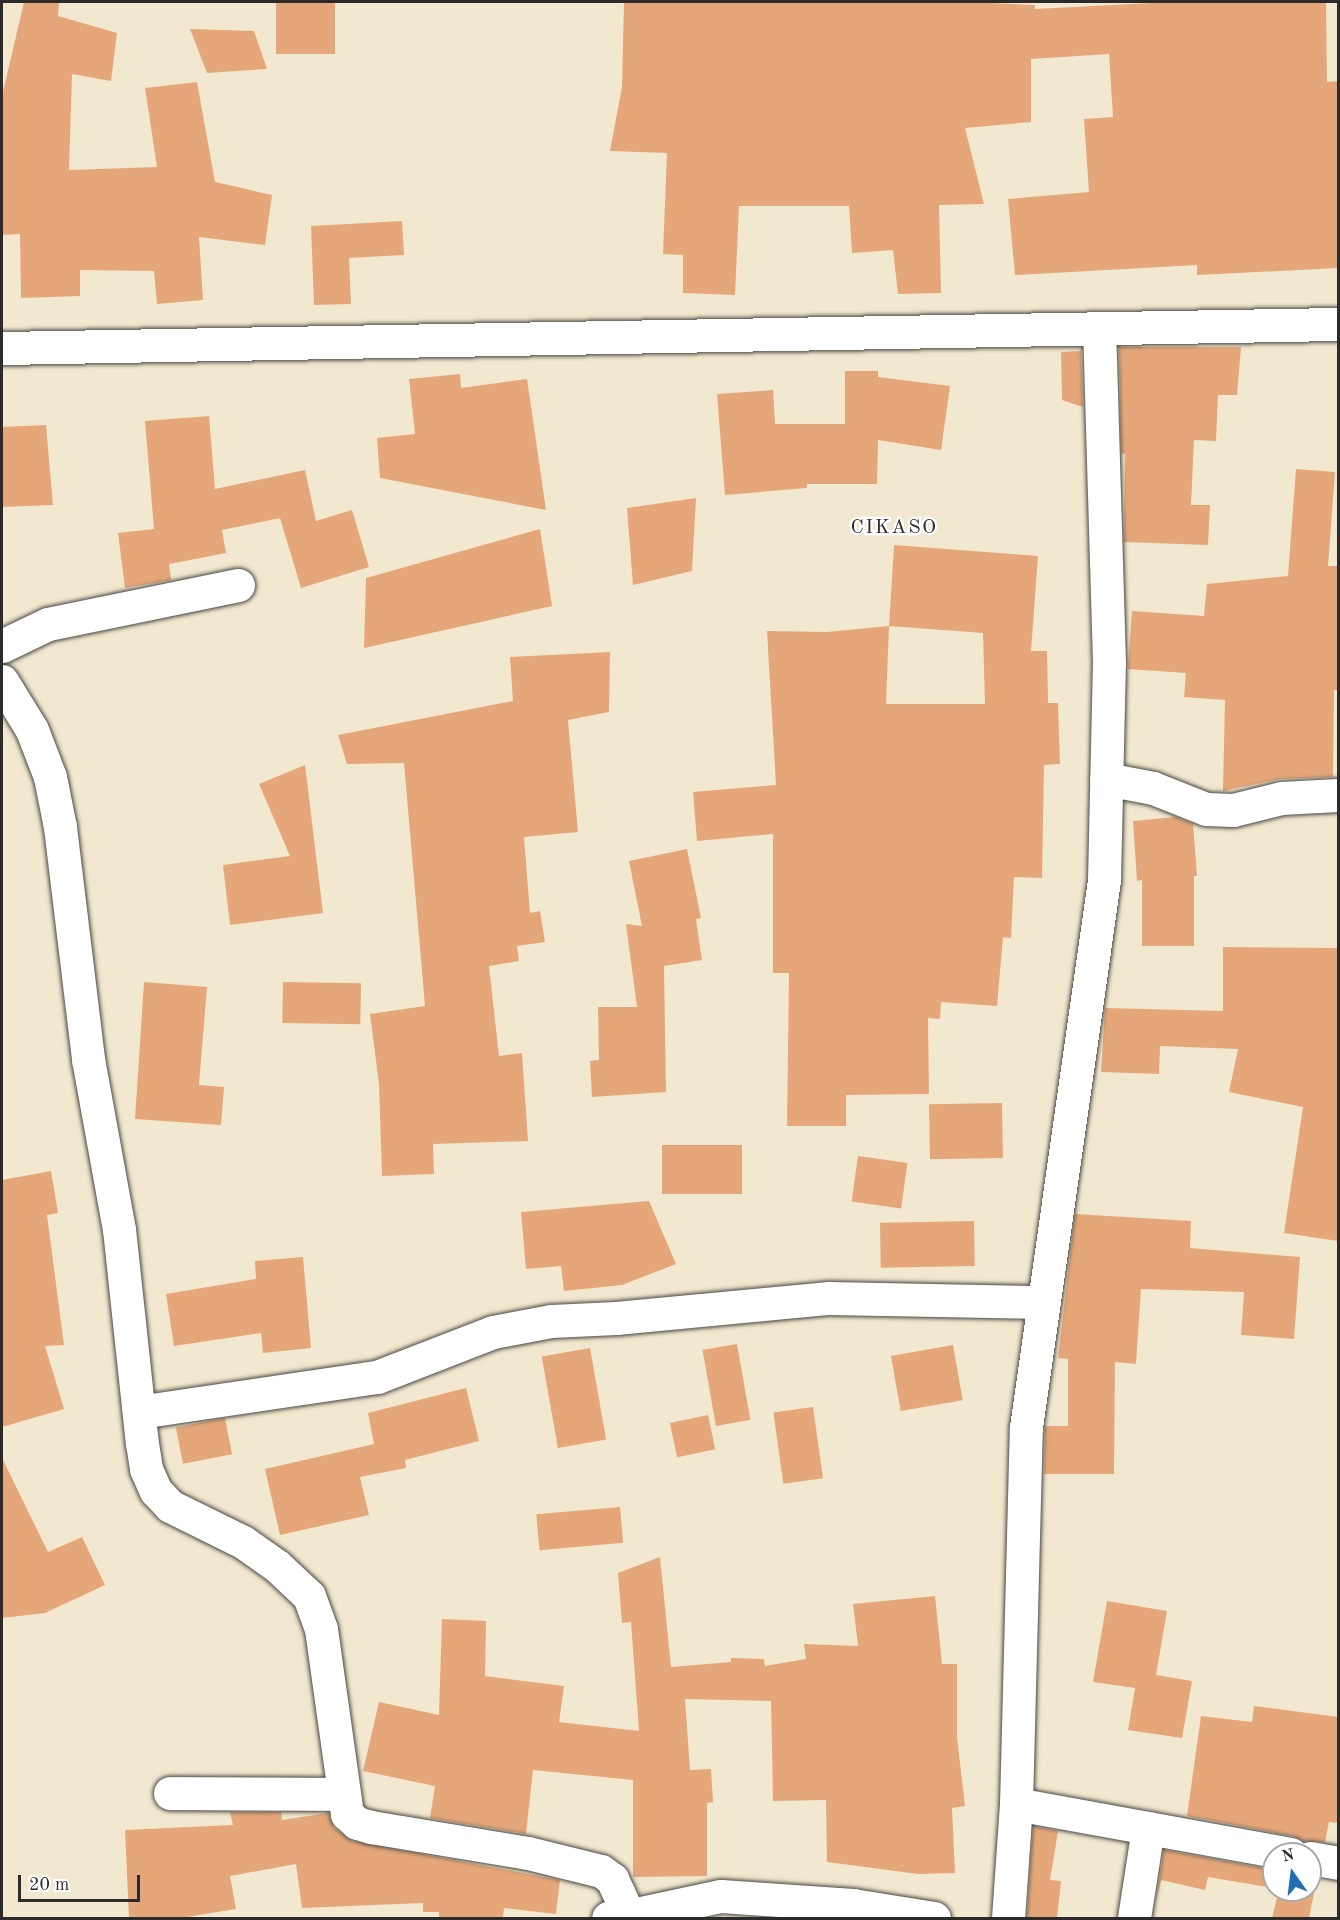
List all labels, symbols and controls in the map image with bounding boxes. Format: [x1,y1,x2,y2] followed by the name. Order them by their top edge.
[850,516,938,540] district label: CIKASO
[1262,1842,1322,1902] north arrow
[1280,1847,1296,1866] text: N
[21,1863,142,1901] scale bar
[29,1876,69,1894] text: 20 m

